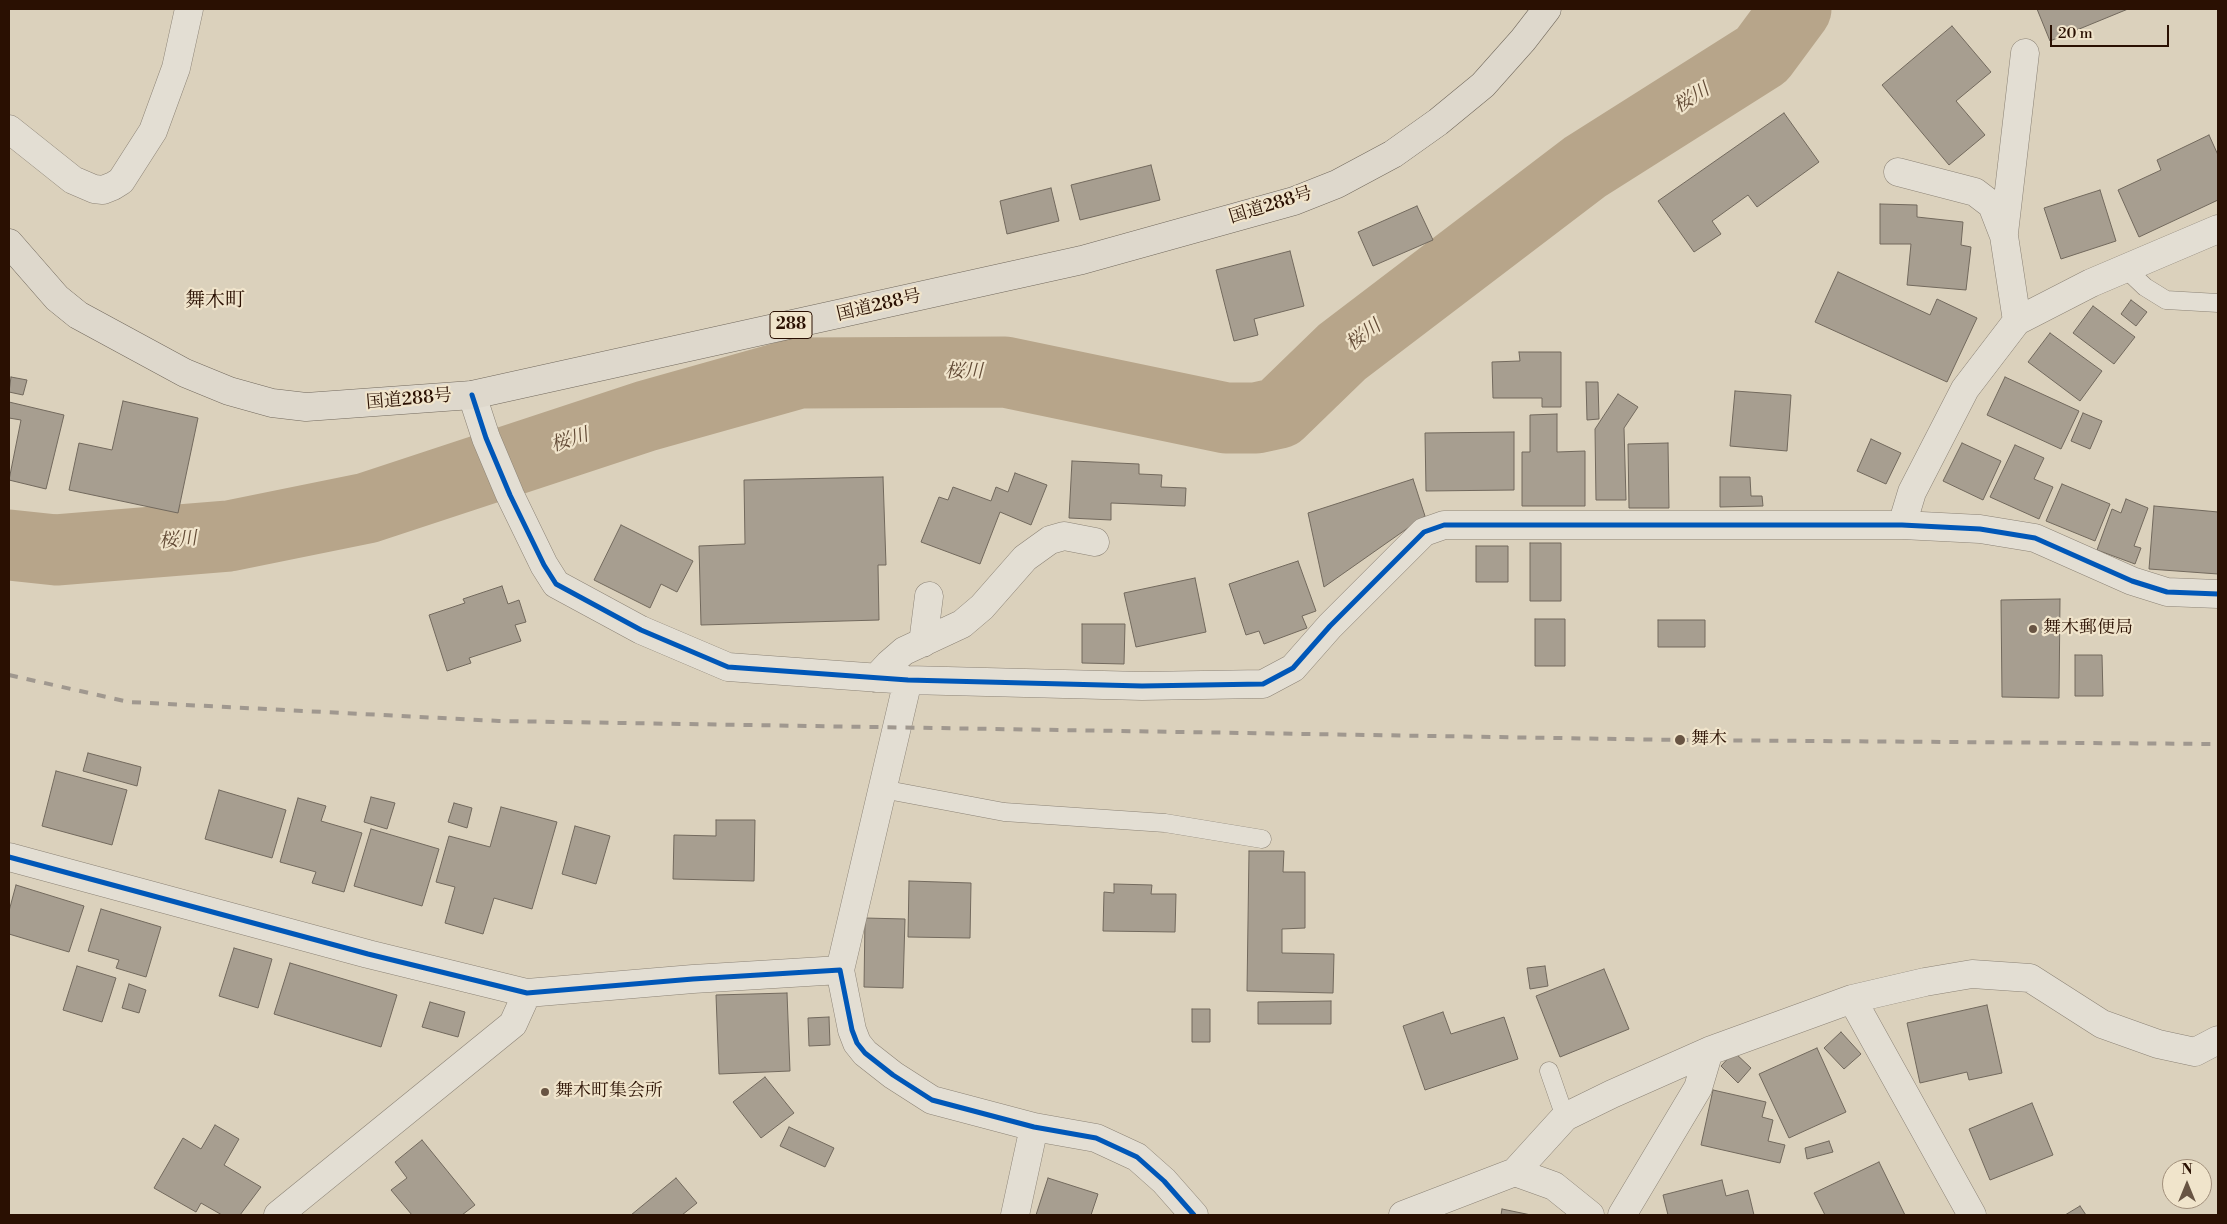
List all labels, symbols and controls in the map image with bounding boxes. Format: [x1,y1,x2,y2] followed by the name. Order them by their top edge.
[2052,15,2171,47] scale bar
[2058,24,2093,43] text: 20 m
[1670,79,1714,119] water label: 桜川
[1227,183,1315,229] street label: 国道288号
[835,286,923,326] street label: 国道288号
[185,289,245,313] district label: 舞木町
[770,312,812,338] road number: 288
[1342,315,1386,357] water label: 桜川
[945,361,983,383] water label: 桜川
[365,385,453,415] street label: 国道288号
[548,424,592,458] water label: 桜川
[158,528,198,554] water label: 桜川
[2043,618,2133,640] place label: 舞木郵便局
[2027,623,2039,635] marker: 舞木郵便局
[1691,729,1727,751] place label: 舞木
[1673,733,1687,747] marker: 舞木
[555,1081,663,1103] place label: 舞木町集会所
[539,1086,551,1098] marker: 舞木町集会所
[2162,1159,2212,1209] north arrow
[2181,1161,2193,1179] text: N

